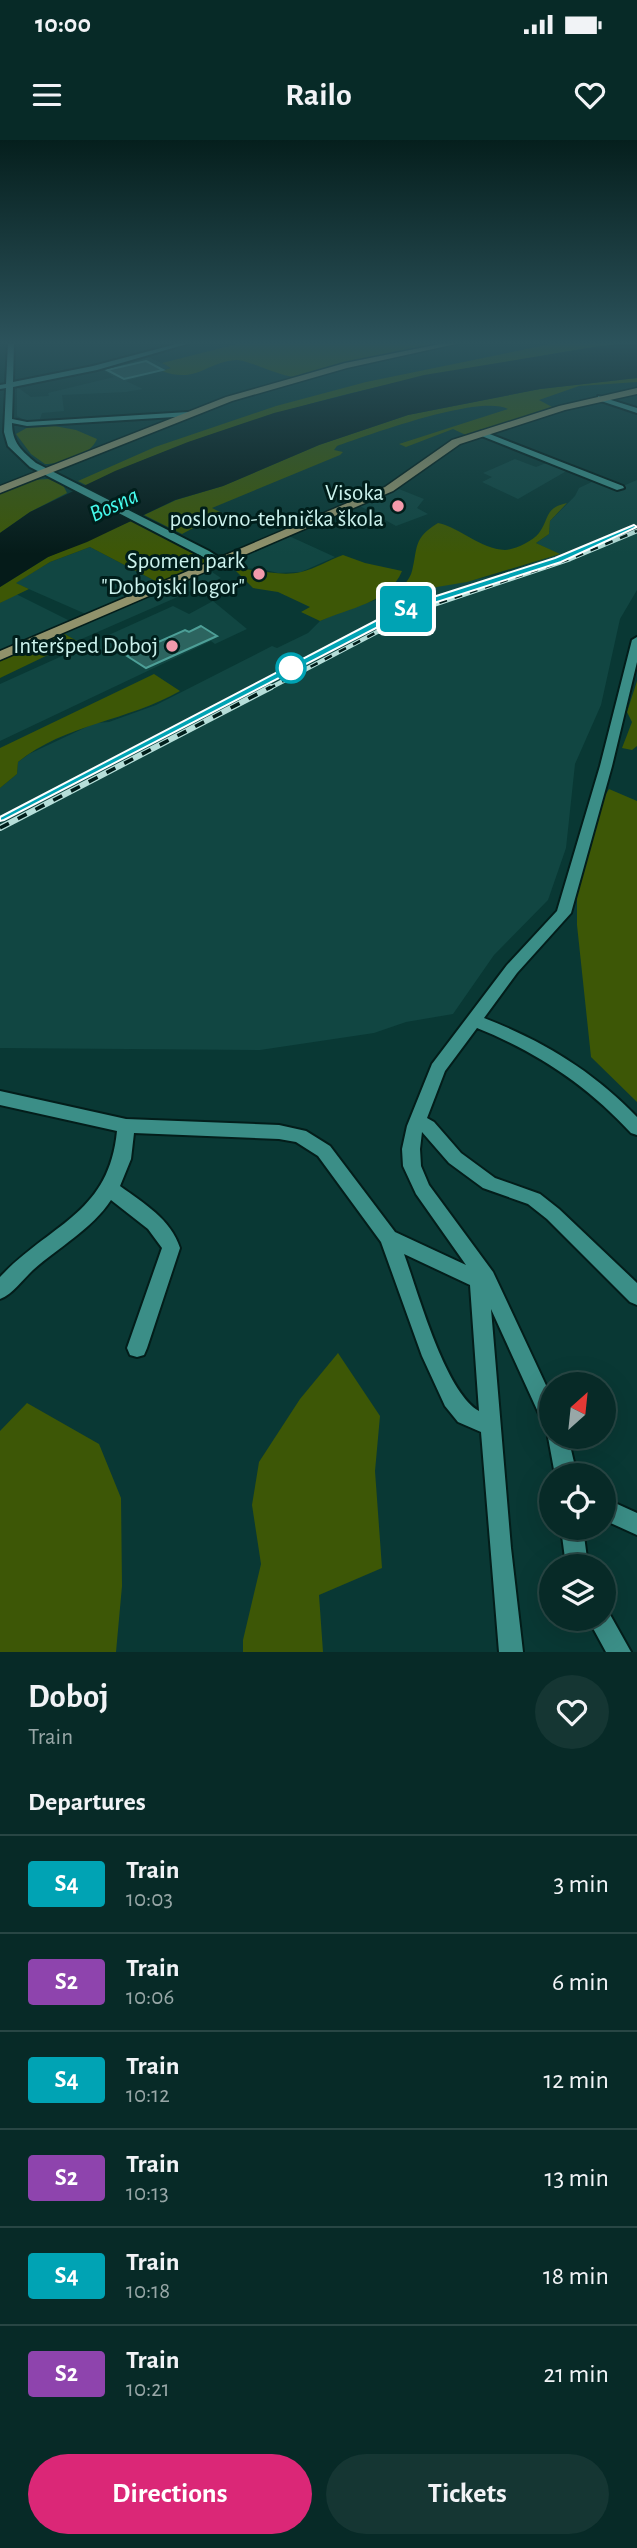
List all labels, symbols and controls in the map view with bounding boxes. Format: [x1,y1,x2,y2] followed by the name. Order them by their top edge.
[35,11,91,37] text: 10:00
[28,76,66,114] icon: menu
[571,76,609,114] icon: heart
[285,79,352,111] text: Railo
[170,482,384,531] place label: Visoka poslovno-tehnička škola
[86,483,142,527] water label: Bosna
[390,498,406,514] marker: Visoka poslovno-tehnička škola
[101,550,246,599] place label: Spomen park "Dobojski logor"
[251,566,267,582] marker: Spomen park "Dobojski logor"
[374,586,438,632] line badge: S4
[394,597,418,621] text: S4
[13,635,158,658] place label: Interšped Doboj
[164,638,180,654] marker: Interšped Doboj
[276,653,306,683] unlabelled marker
[539,1372,616,1449] north arrow
[539,1372,616,1631] map controls
[539,1463,616,1540] button: locate
[539,1554,616,1631] button: layers
[535,1675,609,1749] button: heart
[28,1681,109,1714] text: Doboj
[28,1726,73,1749] text: Train
[28,1789,146,1815] text: Departures
[126,1857,179,1883] text: Train
[553,1871,609,1897] text: 3 min
[54,1872,79,1896] text: S4
[126,1888,173,1911] text: 10:03
[126,1955,179,1981] text: Train
[552,1969,609,1995] text: 6 min
[55,1970,78,1994] text: S2
[126,1986,174,2009] text: 10:06
[126,2053,179,2079] text: Train
[543,2067,609,2093] text: 12 min
[54,2068,79,2092] text: S4
[126,2084,170,2107] text: 10:12
[126,2151,179,2177] text: Train
[545,2165,609,2191] text: 13 min
[55,2166,78,2190] text: S2
[126,2182,169,2205] text: 10:13
[126,2249,179,2275] text: Train
[543,2263,609,2289] text: 18 min
[54,2264,79,2288] text: S4
[126,2280,170,2303] text: 10:18
[126,2347,179,2373] text: Train
[543,2361,609,2387] text: 21 min
[55,2362,78,2386] text: S2
[126,2378,170,2401] text: 10:21
[28,2454,312,2534] button: Directions
[326,2454,609,2534] button: Tickets

